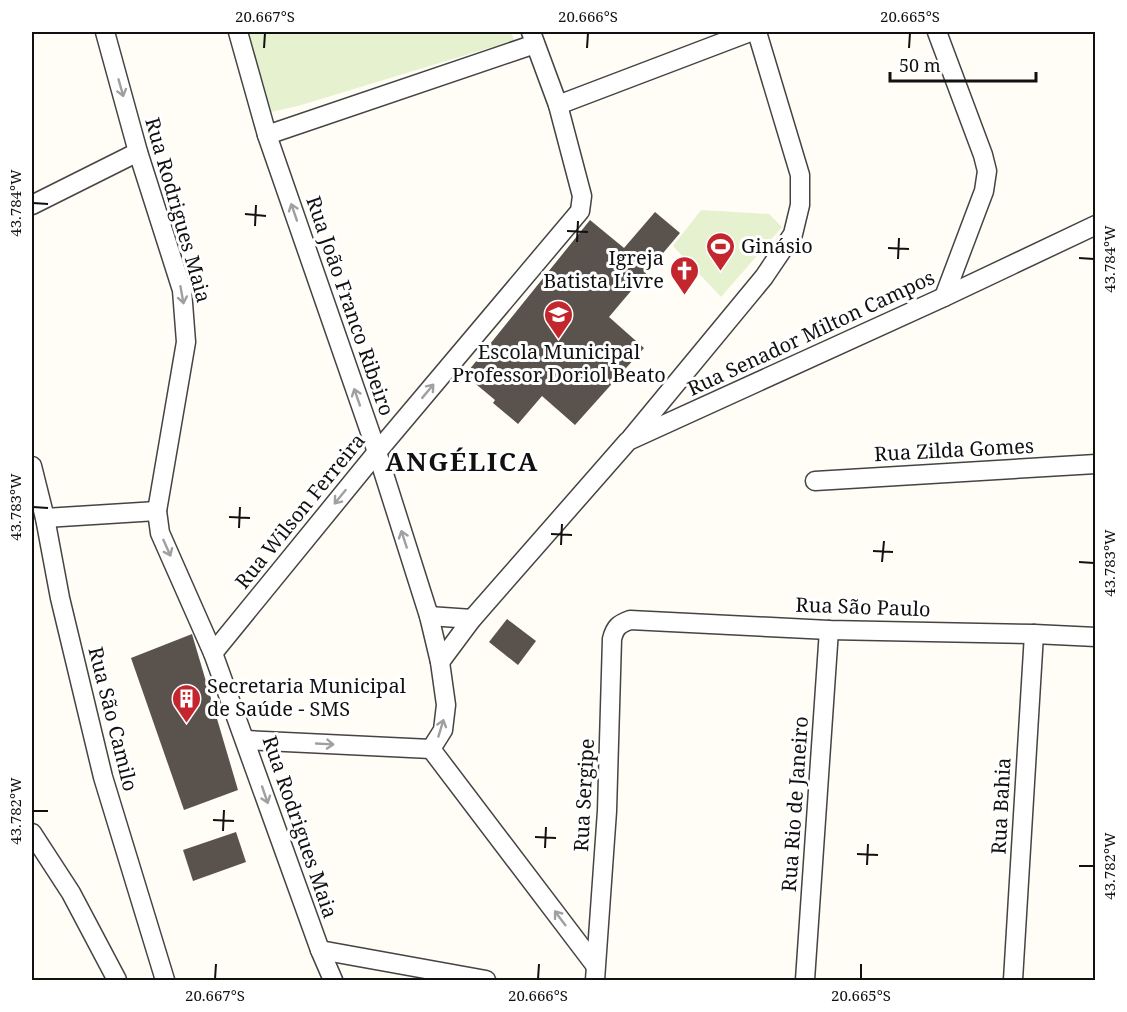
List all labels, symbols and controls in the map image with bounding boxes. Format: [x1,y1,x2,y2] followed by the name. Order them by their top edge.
[235,6,295,26] text: 20.667°S
[558,6,618,26] text: 20.666°S
[880,6,940,26] text: 20.665°S
[890,45,1036,83] scale bar
[899,53,941,77] text: 50 m
[115,78,127,97] one-way arrow
[139,114,218,305] street label: Rua Rodrigues Maia
[5,169,25,237] text: 43.784°W
[300,193,401,419] street label: Rua João Franco Ribeiro
[288,203,299,222] one-way arrow
[1099,225,1119,293] text: 43.784°W
[704,230,736,272] sports icon: Ginásio
[741,232,813,259] place label: Ginásio
[543,244,664,294] place label: Igreja Batista Livre
[669,254,701,296] church icon: Igreja Batista Livre
[683,263,939,402] street label: Rua Senador Milton Campos
[177,284,188,304] one-way arrow
[543,298,575,340] school or university icon: Escola Municipal Professor Doriol Beato
[452,338,666,388] place label: Escola Municipal Professor Doriol Beato
[421,384,435,399] one-way arrow
[351,388,362,406] one-way arrow
[229,427,371,594] street label: Rua Wilson Ferreira
[873,432,1035,467] street label: Rua Zilda Gomes
[385,443,539,479] district label: ANGÉLICA
[5,473,25,541] text: 43.783°W
[333,489,346,505] one-way arrow
[1099,529,1119,597] text: 43.783°W
[398,530,409,549] one-way arrow
[161,539,173,557] one-way arrow
[795,591,931,622] street label: Rua São Paulo
[83,644,144,794] street label: Rua São Camilo
[207,672,406,722] place label: Secretaria Municipal de Saúde - SMS
[170,682,202,724] building icon: Secretaria Municipal de Saúde - SMS
[775,715,814,893] street label: Rua Rio de Janeiro
[436,718,447,737] one-way arrow
[257,732,344,922] street label: Rua Rodrigues Maia
[315,738,335,749] one-way arrow
[567,738,600,852] street label: Rua Sergipe
[984,757,1017,855] street label: Rua Bahia
[5,777,25,845] text: 43.782°W
[261,785,272,804] one-way arrow
[1099,832,1119,900] text: 43.782°W
[553,911,566,927] one-way arrow
[185,985,245,1005] text: 20.667°S
[508,985,568,1005] text: 20.666°S
[831,985,891,1005] text: 20.665°S

